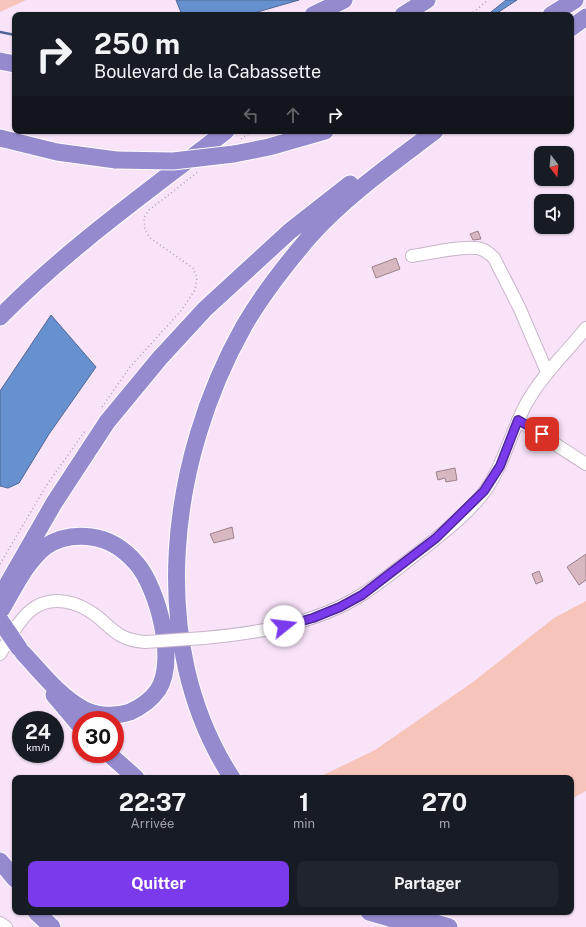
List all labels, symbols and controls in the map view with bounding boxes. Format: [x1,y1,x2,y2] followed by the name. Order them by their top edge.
[94,27,180,60] text: 250 m
[28,28,80,80] icon: right
[94,61,321,82] text: Boulevard de la Cabassette
[240,104,262,126] icon: left
[282,104,304,126] icon: ahead
[324,104,346,126] icon: right
[534,146,574,186] north arrow
[534,146,574,234] map controls
[534,194,574,234] button: sound
[525,417,559,451] pin
[531,423,553,445] icon: arrive
[263,605,305,647] position arrow
[72,711,124,763] speed limit sign: 30
[25,720,51,744] text: 24
[26,741,50,753] text: km/h
[119,788,186,816] text: 22:37
[299,788,309,816] text: 1
[422,788,467,816] text: 270
[131,816,174,831] text: Arrivée
[293,816,315,831] text: min
[439,816,450,831] text: m
[28,861,289,907] button: Quitter
[297,861,558,907] button: Partager

